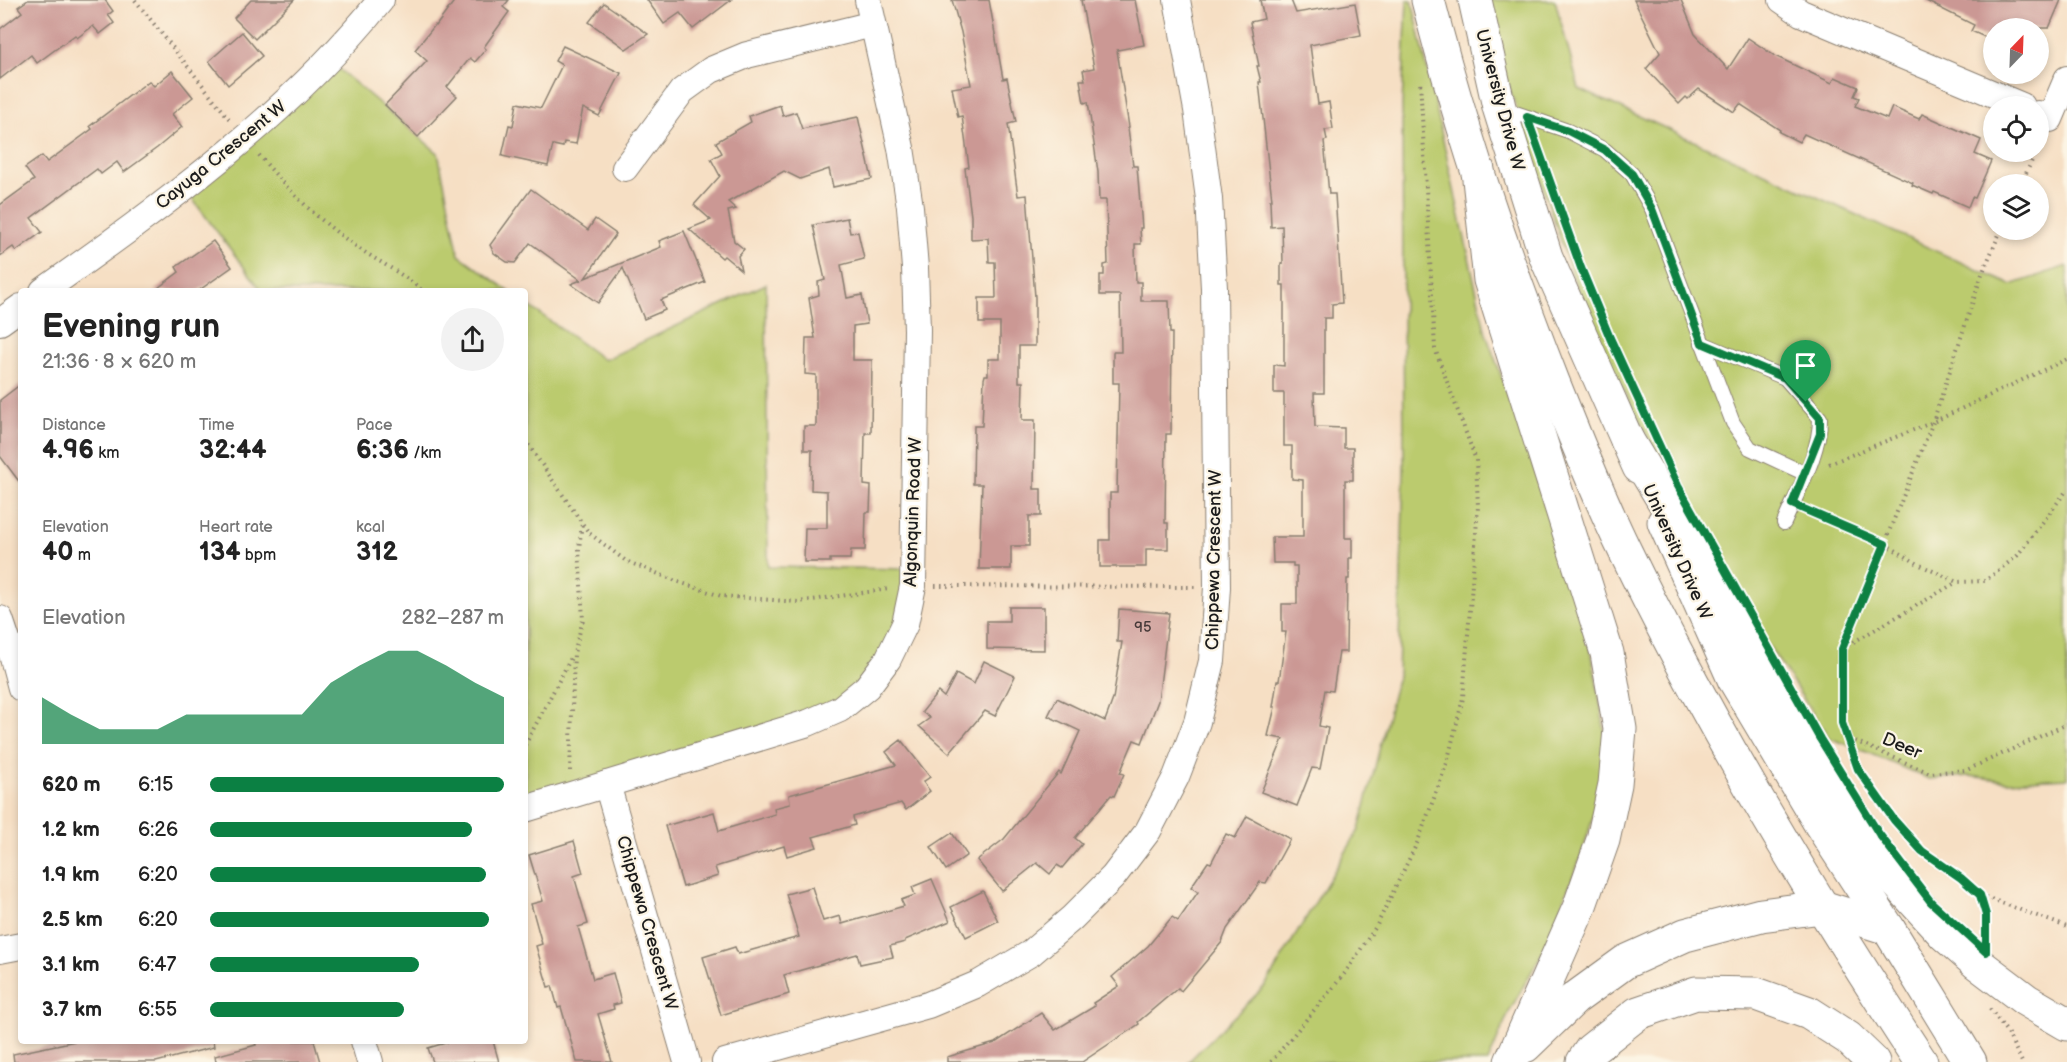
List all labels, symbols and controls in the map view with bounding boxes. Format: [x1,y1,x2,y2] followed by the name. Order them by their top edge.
[1983,18,2049,84] north arrow
[1983,18,2049,240] map controls
[1471,27,1529,174] street label: University Drive W
[152,96,291,214] street label: Cayuga Crescent W
[1983,96,2049,162] button: locate
[1983,174,2049,240] button: layers
[42,307,220,347] text: Evening run
[441,308,504,371] button: share
[1780,340,1831,402] pin
[1789,349,1822,382] icon: arrive
[42,350,196,374] text: 21:36 · 8 × 620 m
[42,416,106,435] text: Distance
[199,416,234,435] text: Time
[356,416,392,435] text: Pace
[42,435,94,466] text: 4.96
[199,435,267,466] text: 32:44
[356,435,409,466] text: 6:36
[900,436,926,587] street label: Algonquin Road W
[94,444,119,463] text: km
[409,444,442,463] text: /km
[1202,469,1226,650] street label: Chippewa Crescent W
[1638,481,1716,623] street label: University Drive W
[42,518,109,537] text: Elevation
[199,518,273,537] text: Heart rate
[356,518,385,537] text: kcal
[42,537,74,568] text: 40
[199,537,240,568] text: 134
[356,537,398,568] text: 312
[74,546,91,565] text: m
[240,546,276,565] text: bpm
[42,606,125,630] text: Elevation
[402,606,504,630] text: 282–287 m
[1134,618,1152,637] house number: 95
[1879,728,1925,764] street label: Deer
[42,773,101,797] text: 620 m
[138,773,173,797] text: 6:15
[42,818,100,842] text: 1.2 km
[138,818,178,842] text: 6:26
[612,833,682,1013] street label: Chippewa Crescent W
[42,863,99,887] text: 1.9 km
[138,863,178,887] text: 6:20
[42,908,103,932] text: 2.5 km
[138,908,178,932] text: 6:20
[42,953,99,977] text: 3.1 km
[138,953,176,977] text: 6:47
[42,998,102,1022] text: 3.7 km
[138,998,177,1022] text: 6:55

